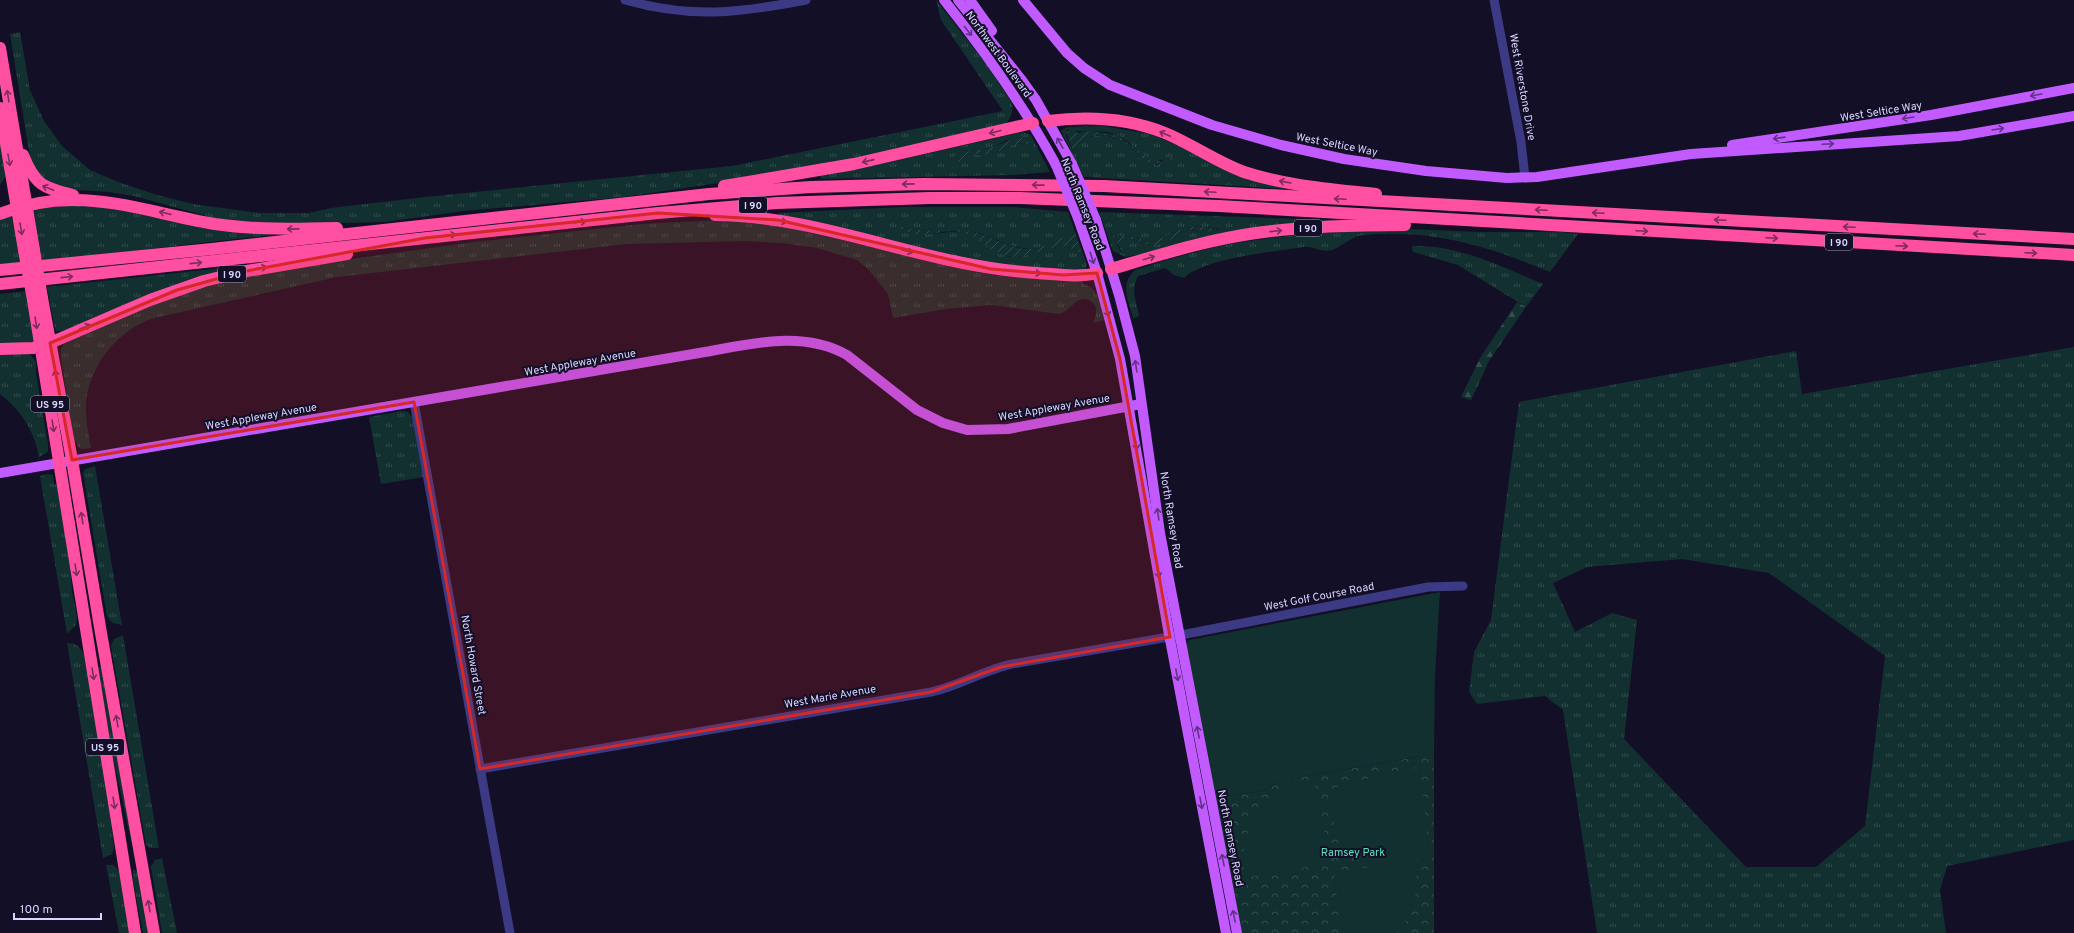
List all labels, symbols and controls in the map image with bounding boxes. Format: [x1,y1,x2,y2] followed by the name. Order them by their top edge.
[962,9,1034,101] street label: Northwest Boulevard
[964,25,973,36] one-way arrow
[1506,32,1538,142] street label: West Riverstone Drive
[4,90,12,103] one-way arrow
[2030,91,2043,99] one-way arrow
[1839,99,1923,125] street label: West Seltice Way
[1902,114,1915,122] one-way arrow
[1991,125,2004,133] one-way arrow
[988,129,1001,136] one-way arrow
[1159,130,1171,137] one-way arrow
[1295,130,1379,160] street label: West Seltice Way
[1773,134,1786,142] one-way arrow
[1055,137,1063,149] one-way arrow
[1821,141,1834,148] one-way arrow
[5,153,13,166] one-way arrow
[1057,156,1107,252] street label: North Ramsey Road
[862,157,875,165] one-way arrow
[1279,178,1292,186] one-way arrow
[902,180,915,188] one-way arrow
[1032,182,1045,189] one-way arrow
[43,184,55,192] one-way arrow
[1204,189,1217,196] one-way arrow
[1334,196,1347,203] one-way arrow
[739,197,767,213] road number: I 90
[1535,206,1548,214] one-way arrow
[159,209,172,216] one-way arrow
[1592,209,1605,216] one-way arrow
[1714,216,1727,224] one-way arrow
[774,217,787,225] one-way arrow
[573,218,586,225] one-way arrow
[1294,220,1322,236] road number: I 90
[17,222,25,235] one-way arrow
[1843,224,1856,231] one-way arrow
[287,225,300,233] one-way arrow
[1269,227,1282,235] one-way arrow
[1635,227,1648,234] one-way arrow
[1973,231,1986,238] one-way arrow
[443,232,456,239] one-way arrow
[1825,234,1853,250] road number: I 90
[1765,235,1778,242] one-way arrow
[1895,242,1908,250] one-way arrow
[900,248,913,255] one-way arrow
[2024,249,2037,256] one-way arrow
[1089,252,1097,264] one-way arrow
[1142,254,1155,261] one-way arrow
[189,259,202,267] one-way arrow
[254,264,267,272] one-way arrow
[218,266,246,282] road number: I 90
[1028,269,1041,276] one-way arrow
[60,273,73,280] one-way arrow
[1104,304,1112,317] one-way arrow
[32,316,40,329] one-way arrow
[79,323,91,331] one-way arrow
[523,346,637,380] street label: West Appleway Avenue
[1132,359,1140,372] one-way arrow
[52,370,60,383] one-way arrow
[997,391,1111,425] street label: West Appleway Avenue
[31,396,69,412] road number: US 95
[204,400,318,434] street label: West Appleway Avenue
[49,419,57,432] one-way arrow
[1132,437,1140,450] one-way arrow
[1156,471,1186,570] street label: North Ramsey Road
[1154,508,1162,521] one-way arrow
[78,512,86,525] one-way arrow
[73,564,81,577] one-way arrow
[1154,566,1162,579] one-way arrow
[1263,579,1376,615] street label: West Golf Course Road
[457,614,489,716] street label: North Howard Street
[89,667,97,680] one-way arrow
[1173,668,1181,681] one-way arrow
[783,682,877,712] street label: West Marie Avenue
[112,715,120,728] one-way arrow
[1194,726,1202,739] one-way arrow
[86,739,124,755] road number: US 95
[1214,789,1246,888] street label: North Ramsey Road
[110,796,118,809] one-way arrow
[1198,796,1206,809] one-way arrow
[1321,846,1385,860] park label: Ramsey Park
[1219,854,1227,867] one-way arrow
[14,895,101,921] scale bar
[145,900,153,913] one-way arrow
[20,902,53,918] text: 100 m
[1229,910,1237,923] one-way arrow

